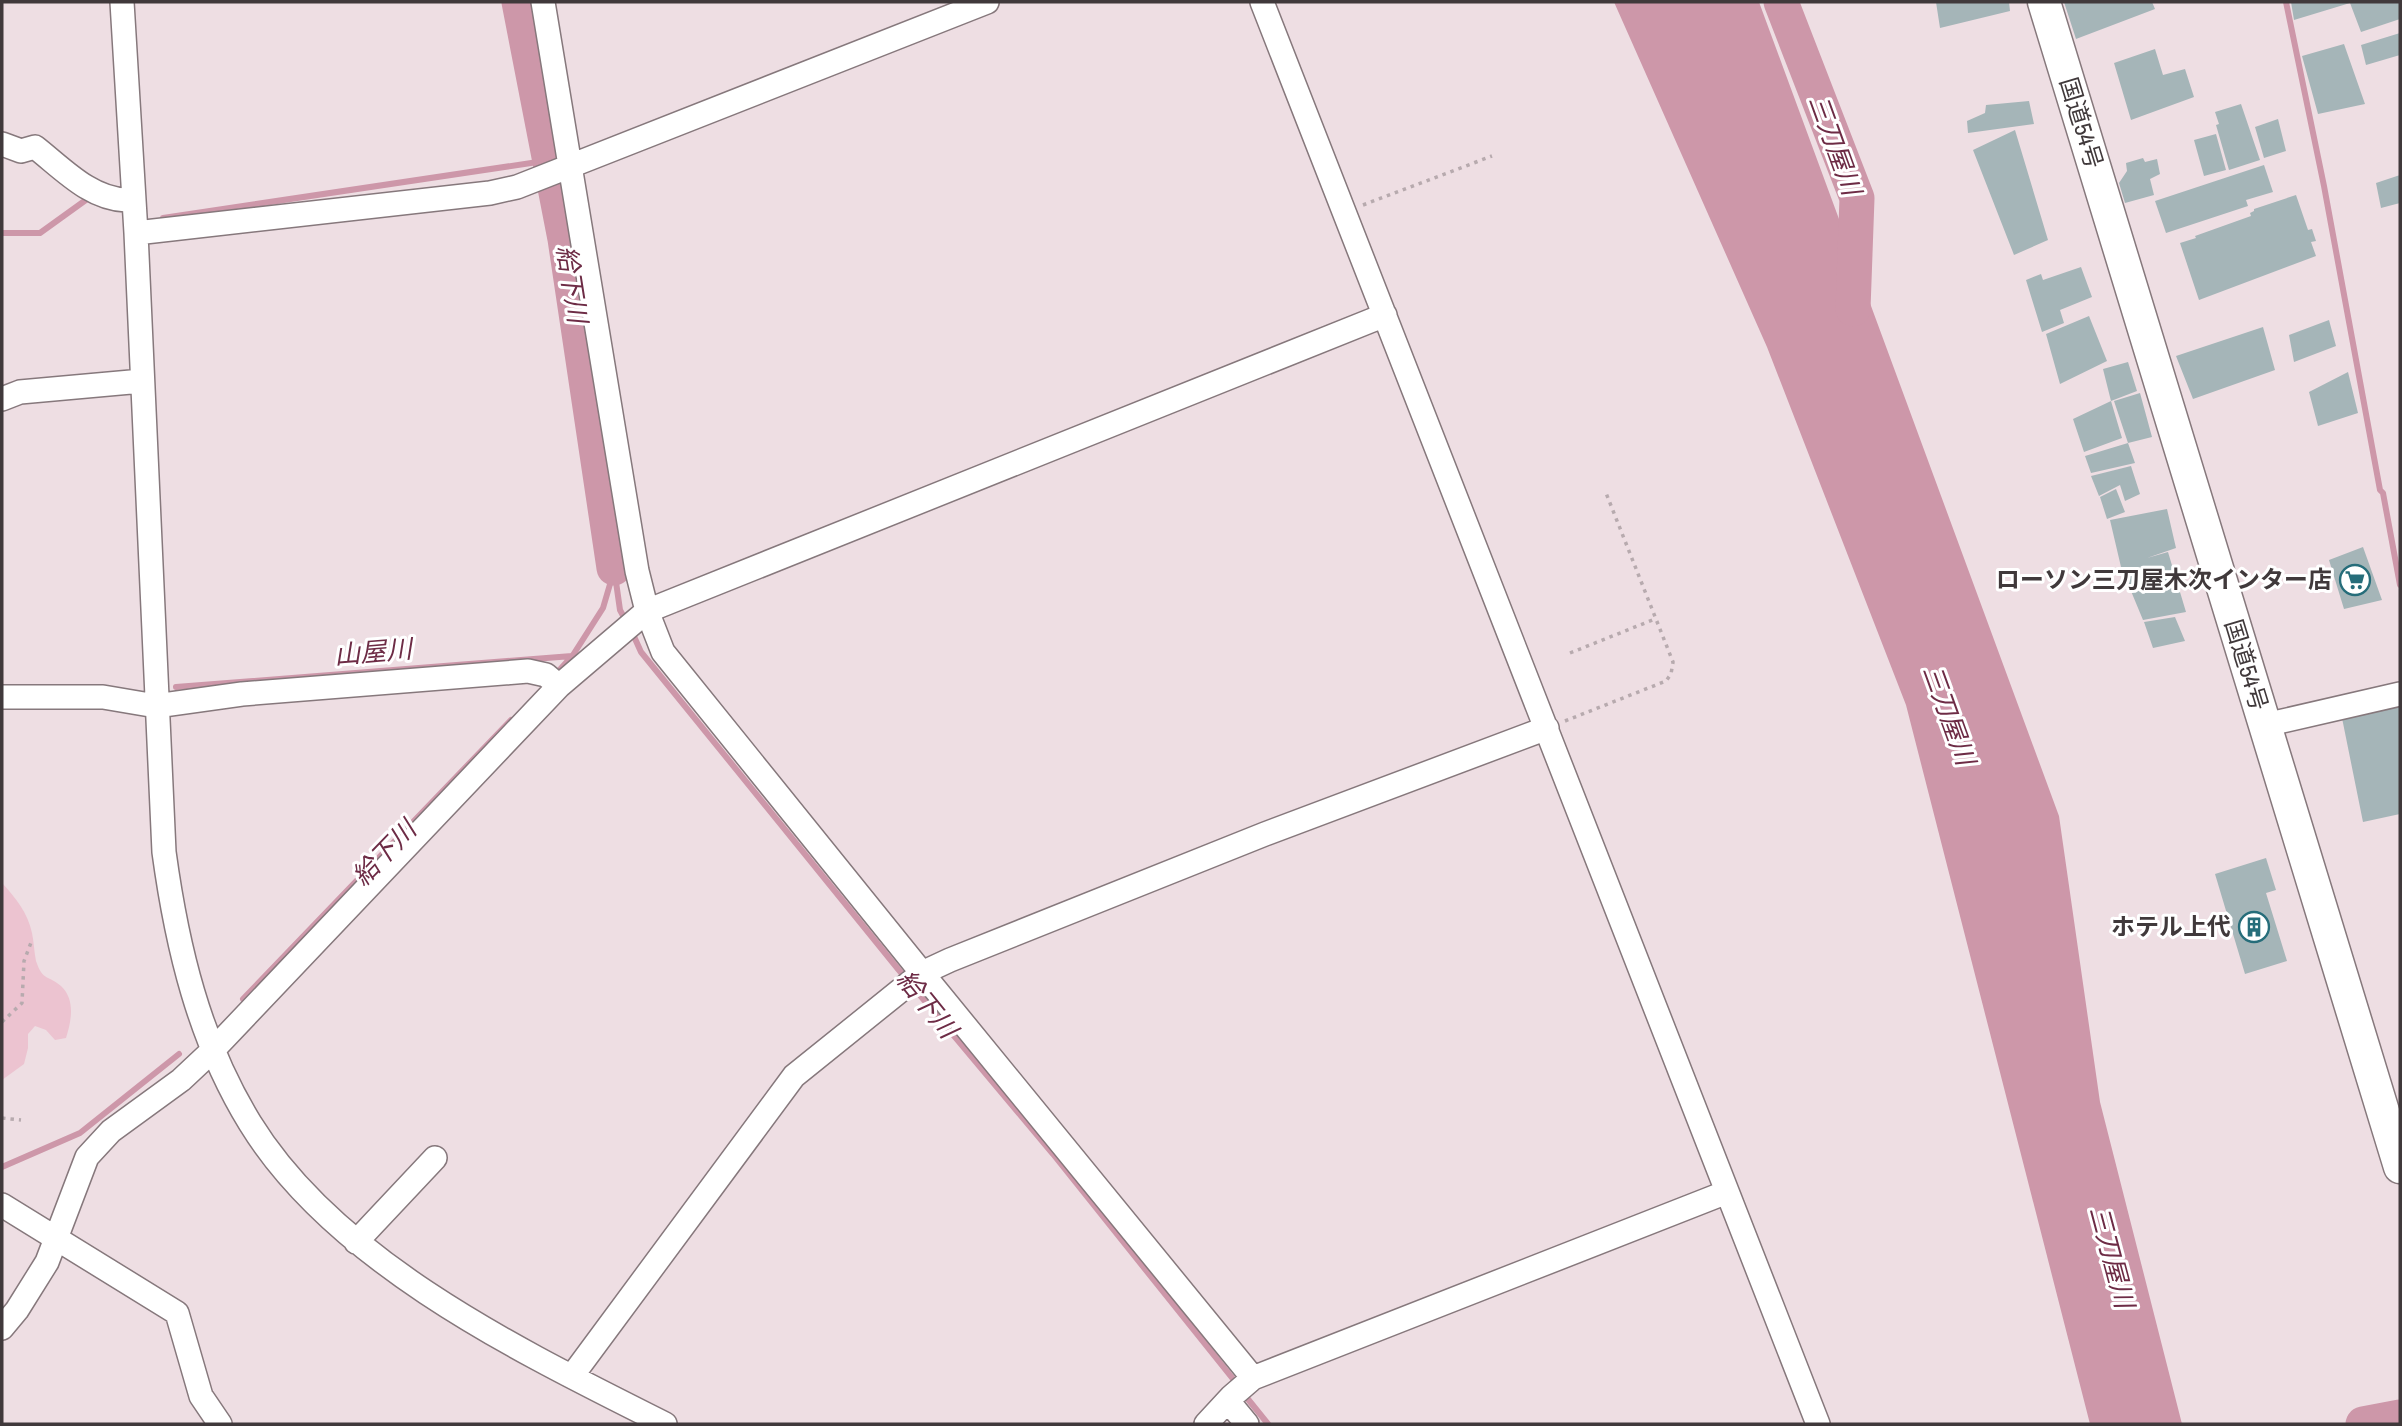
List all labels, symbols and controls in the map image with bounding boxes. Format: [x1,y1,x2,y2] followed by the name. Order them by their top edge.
[2053,73,2111,172] street label: 国道54号
[1801,90,1871,202] water label: 三刀屋川
[549,243,596,328] water label: 給下川
[1996,563,2332,595] place label: ローソン三刀屋木次インター店
[2338,563,2372,597] supermarket icon: ローソン三刀屋木次インター店
[2218,615,2276,714] street label: 国道54号
[333,630,416,672] water label: 山屋川
[1915,660,1985,772] water label: 三刀屋川
[344,810,425,893] water label: 給下川
[2111,910,2231,942] place label: ホテル上代
[2237,910,2271,944] building icon: ホテル上代
[889,962,967,1047] water label: 給下川
[2082,1202,2144,1315] water label: 三刀屋川

